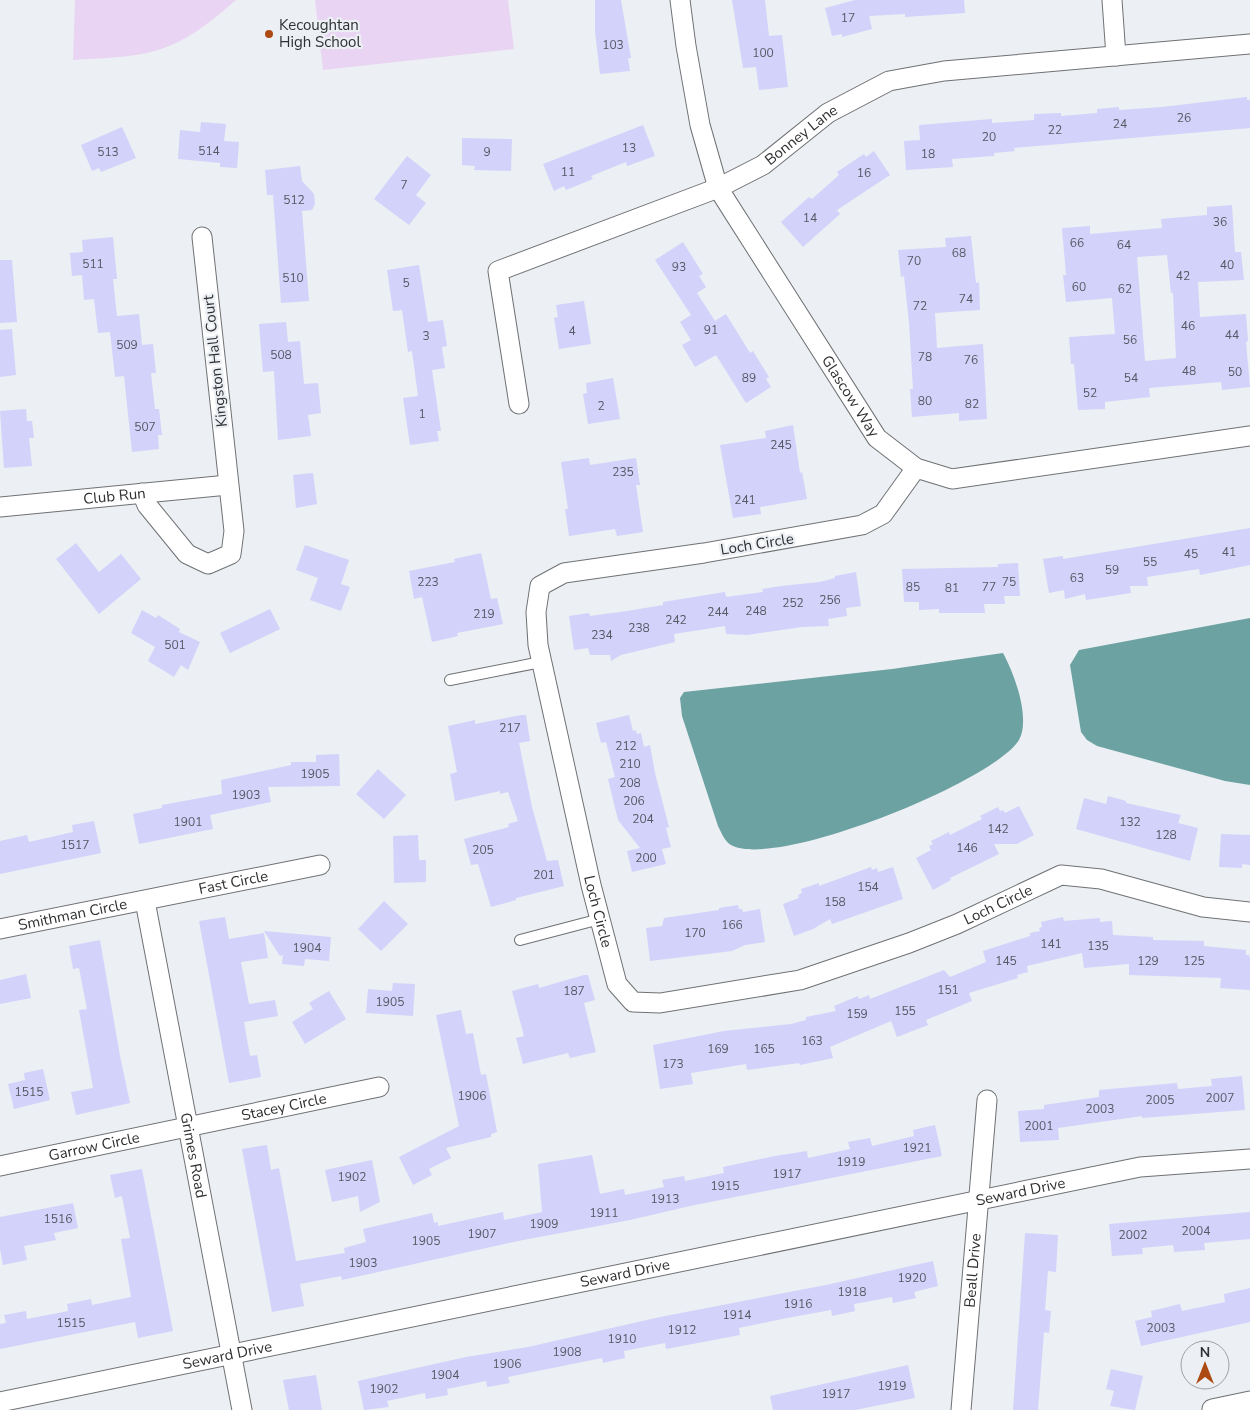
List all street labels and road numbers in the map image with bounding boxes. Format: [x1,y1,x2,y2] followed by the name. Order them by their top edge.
[761,100,841,170] street label: Bonney Lane
[198,293,232,428] street label: Kingston Hall Court
[817,352,884,441] street label: Glascow Way
[82,483,147,509] street label: Club Run
[719,528,795,560] street label: Loch Circle
[197,866,270,899] street label: Fast Circle
[579,873,617,950] street label: Loch Circle
[960,880,1036,930] street label: Loch Circle
[16,894,129,935] street label: Smithman Circle
[239,1088,328,1125] street label: Stacey Circle
[176,1111,211,1200] street label: Grimes Road
[47,1127,141,1166] street label: Garrow Circle
[974,1173,1067,1211] street label: Seward Drive
[960,1233,986,1308] street label: Beall Drive
[578,1254,671,1292] street label: Seward Drive
[181,1336,274,1374] street label: Seward Drive

